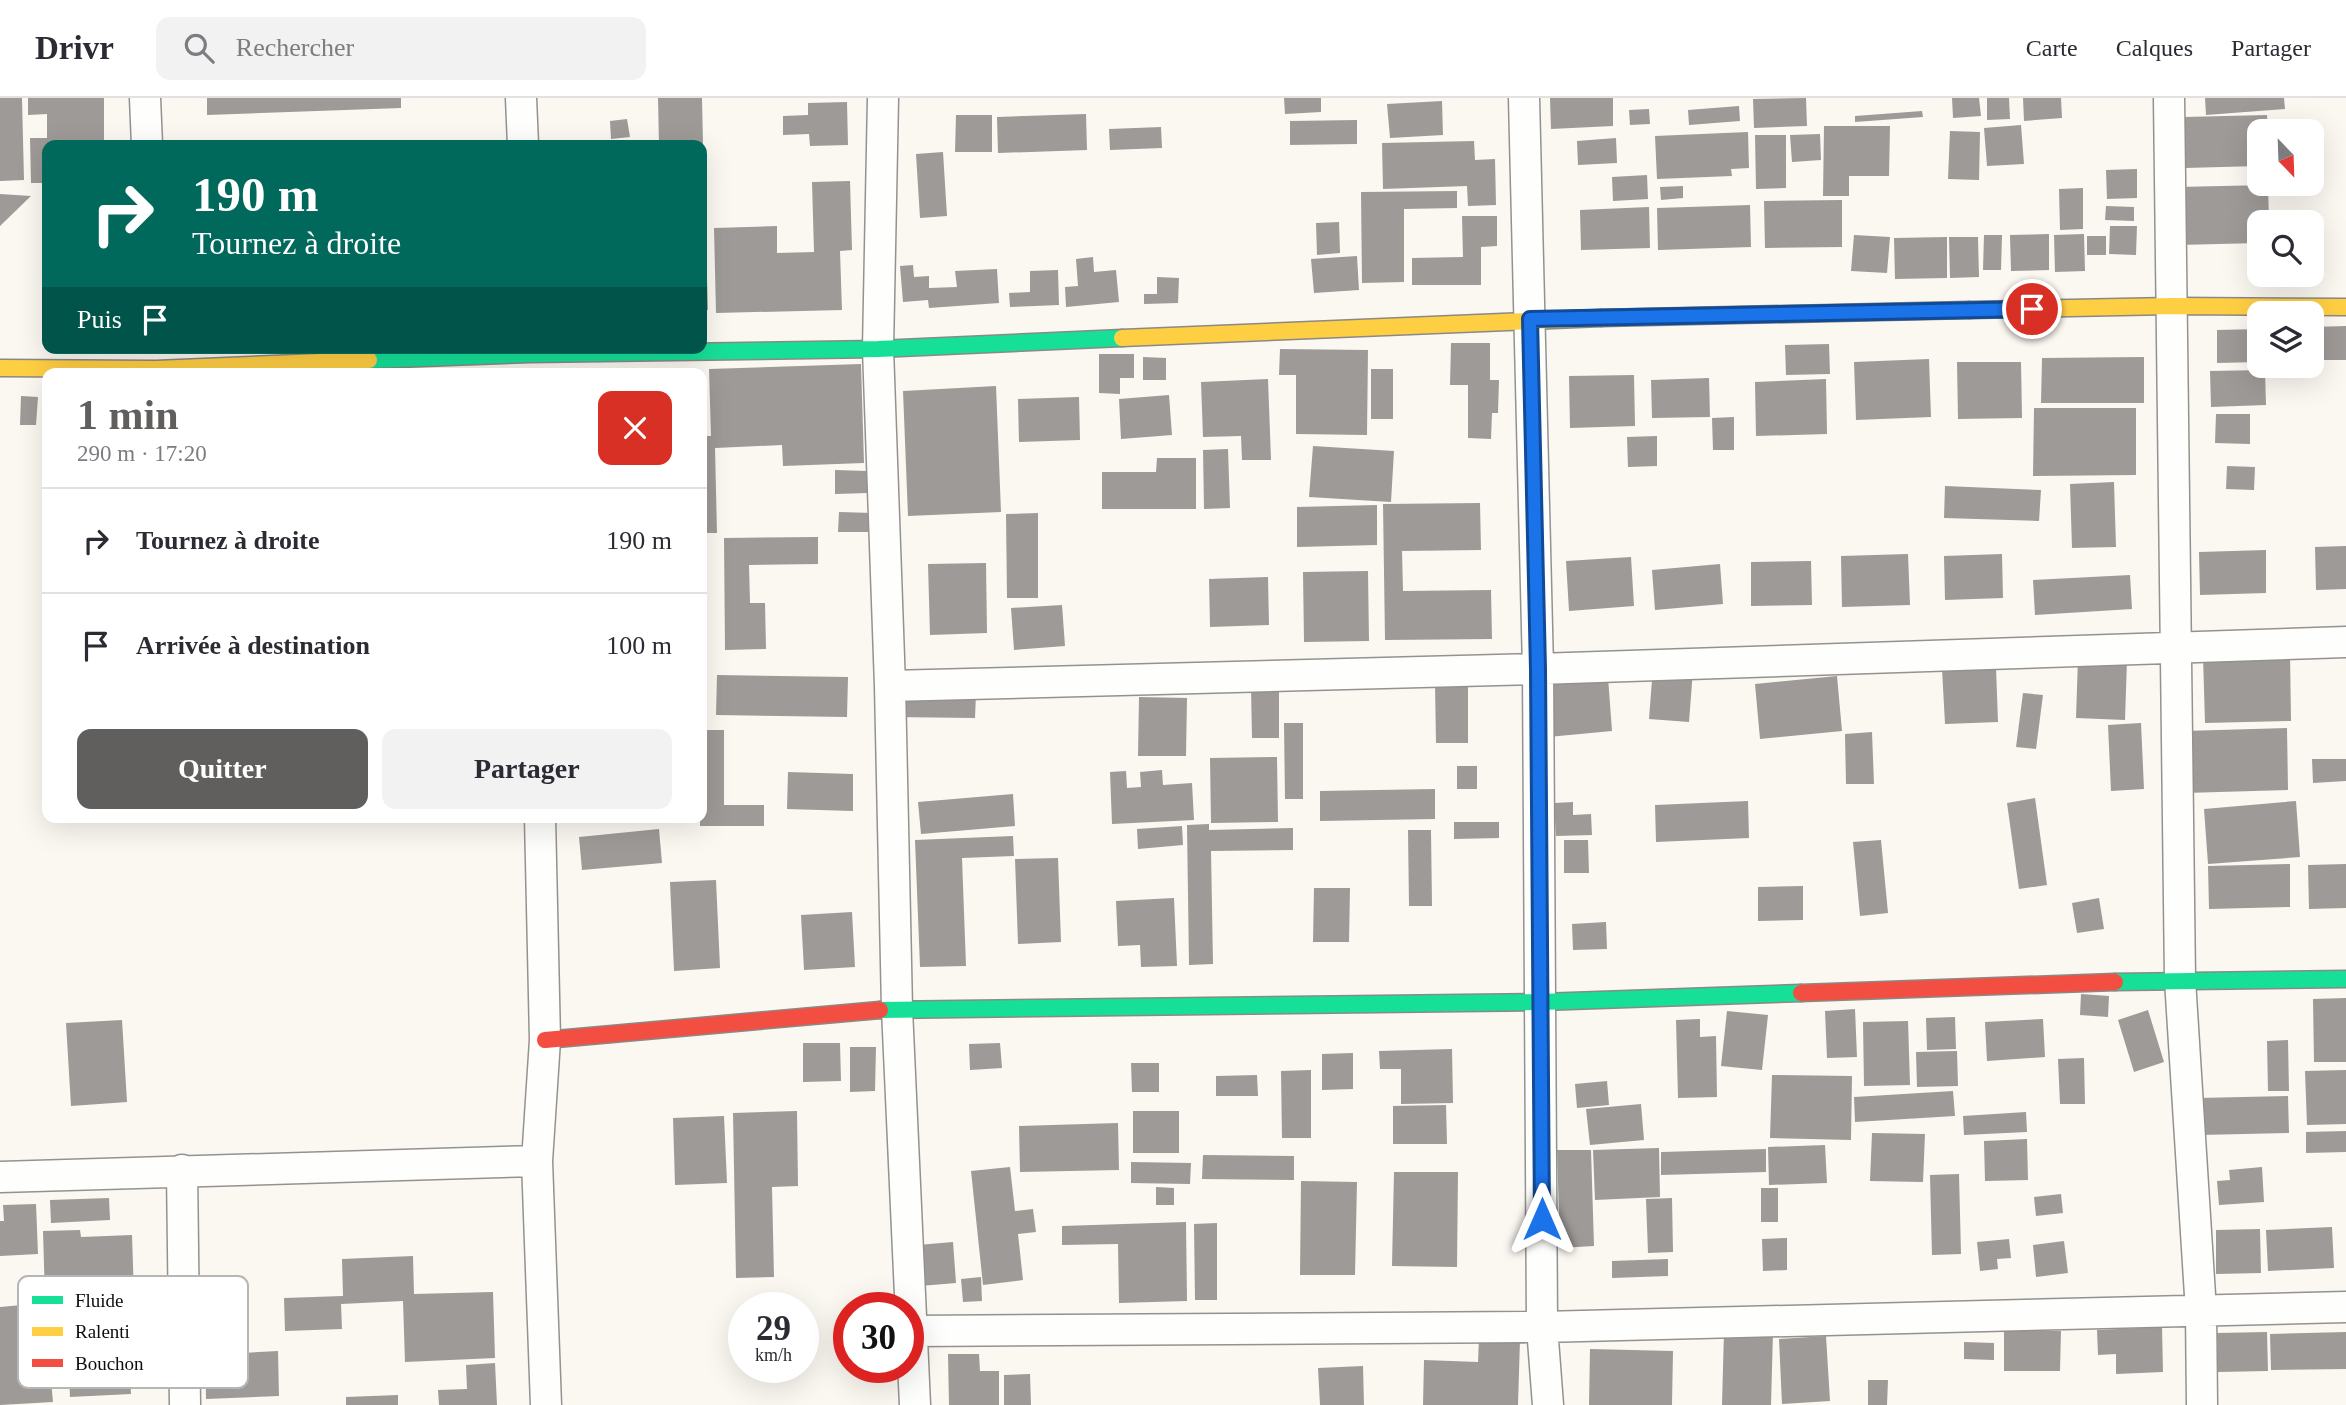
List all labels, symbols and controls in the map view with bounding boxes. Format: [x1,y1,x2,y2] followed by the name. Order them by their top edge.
[156,17,646,80] search box
[180,29,218,67] icon: search
[35,30,114,66] text: Drivr
[236,33,354,62] text: Rechercher
[2026,35,2078,61] text: Carte
[2116,35,2193,61] text: Calques
[2231,35,2311,61] text: Partager
[2247,119,2324,196] north arrow
[2247,119,2324,378] map controls
[192,167,319,222] text: 190 m
[77,168,168,259] icon: right
[2247,210,2324,287] button: search
[192,225,401,261] text: Tournez à droite
[2002,279,2062,339] pin
[2013,290,2051,328] icon: arrive
[136,301,174,339] icon: arrive
[2247,301,2324,378] button: layers
[77,305,122,334] text: Puis
[598,391,672,465] button: close
[77,392,179,438] text: 1 min
[77,441,207,466] text: 290 m · 17:20
[77,522,115,560] icon: right
[136,526,319,555] text: Tournez à droite
[606,526,672,555] text: 190 m
[77,627,115,665] icon: arrive
[136,631,370,660] text: Arrivée à destination
[606,631,672,660] text: 100 m
[77,729,368,809] button: Quitter
[382,729,672,809] button: Partager
[1505,1182,1579,1256] position arrow
[18,1276,248,1388] legend
[75,1290,124,1311] text: Fluide
[833,1292,924,1383] speed limit sign: 30
[756,1309,791,1348] text: 29
[75,1321,130,1342] text: Ralenti
[755,1345,792,1365] text: km/h
[75,1353,144,1374] text: Bouchon

